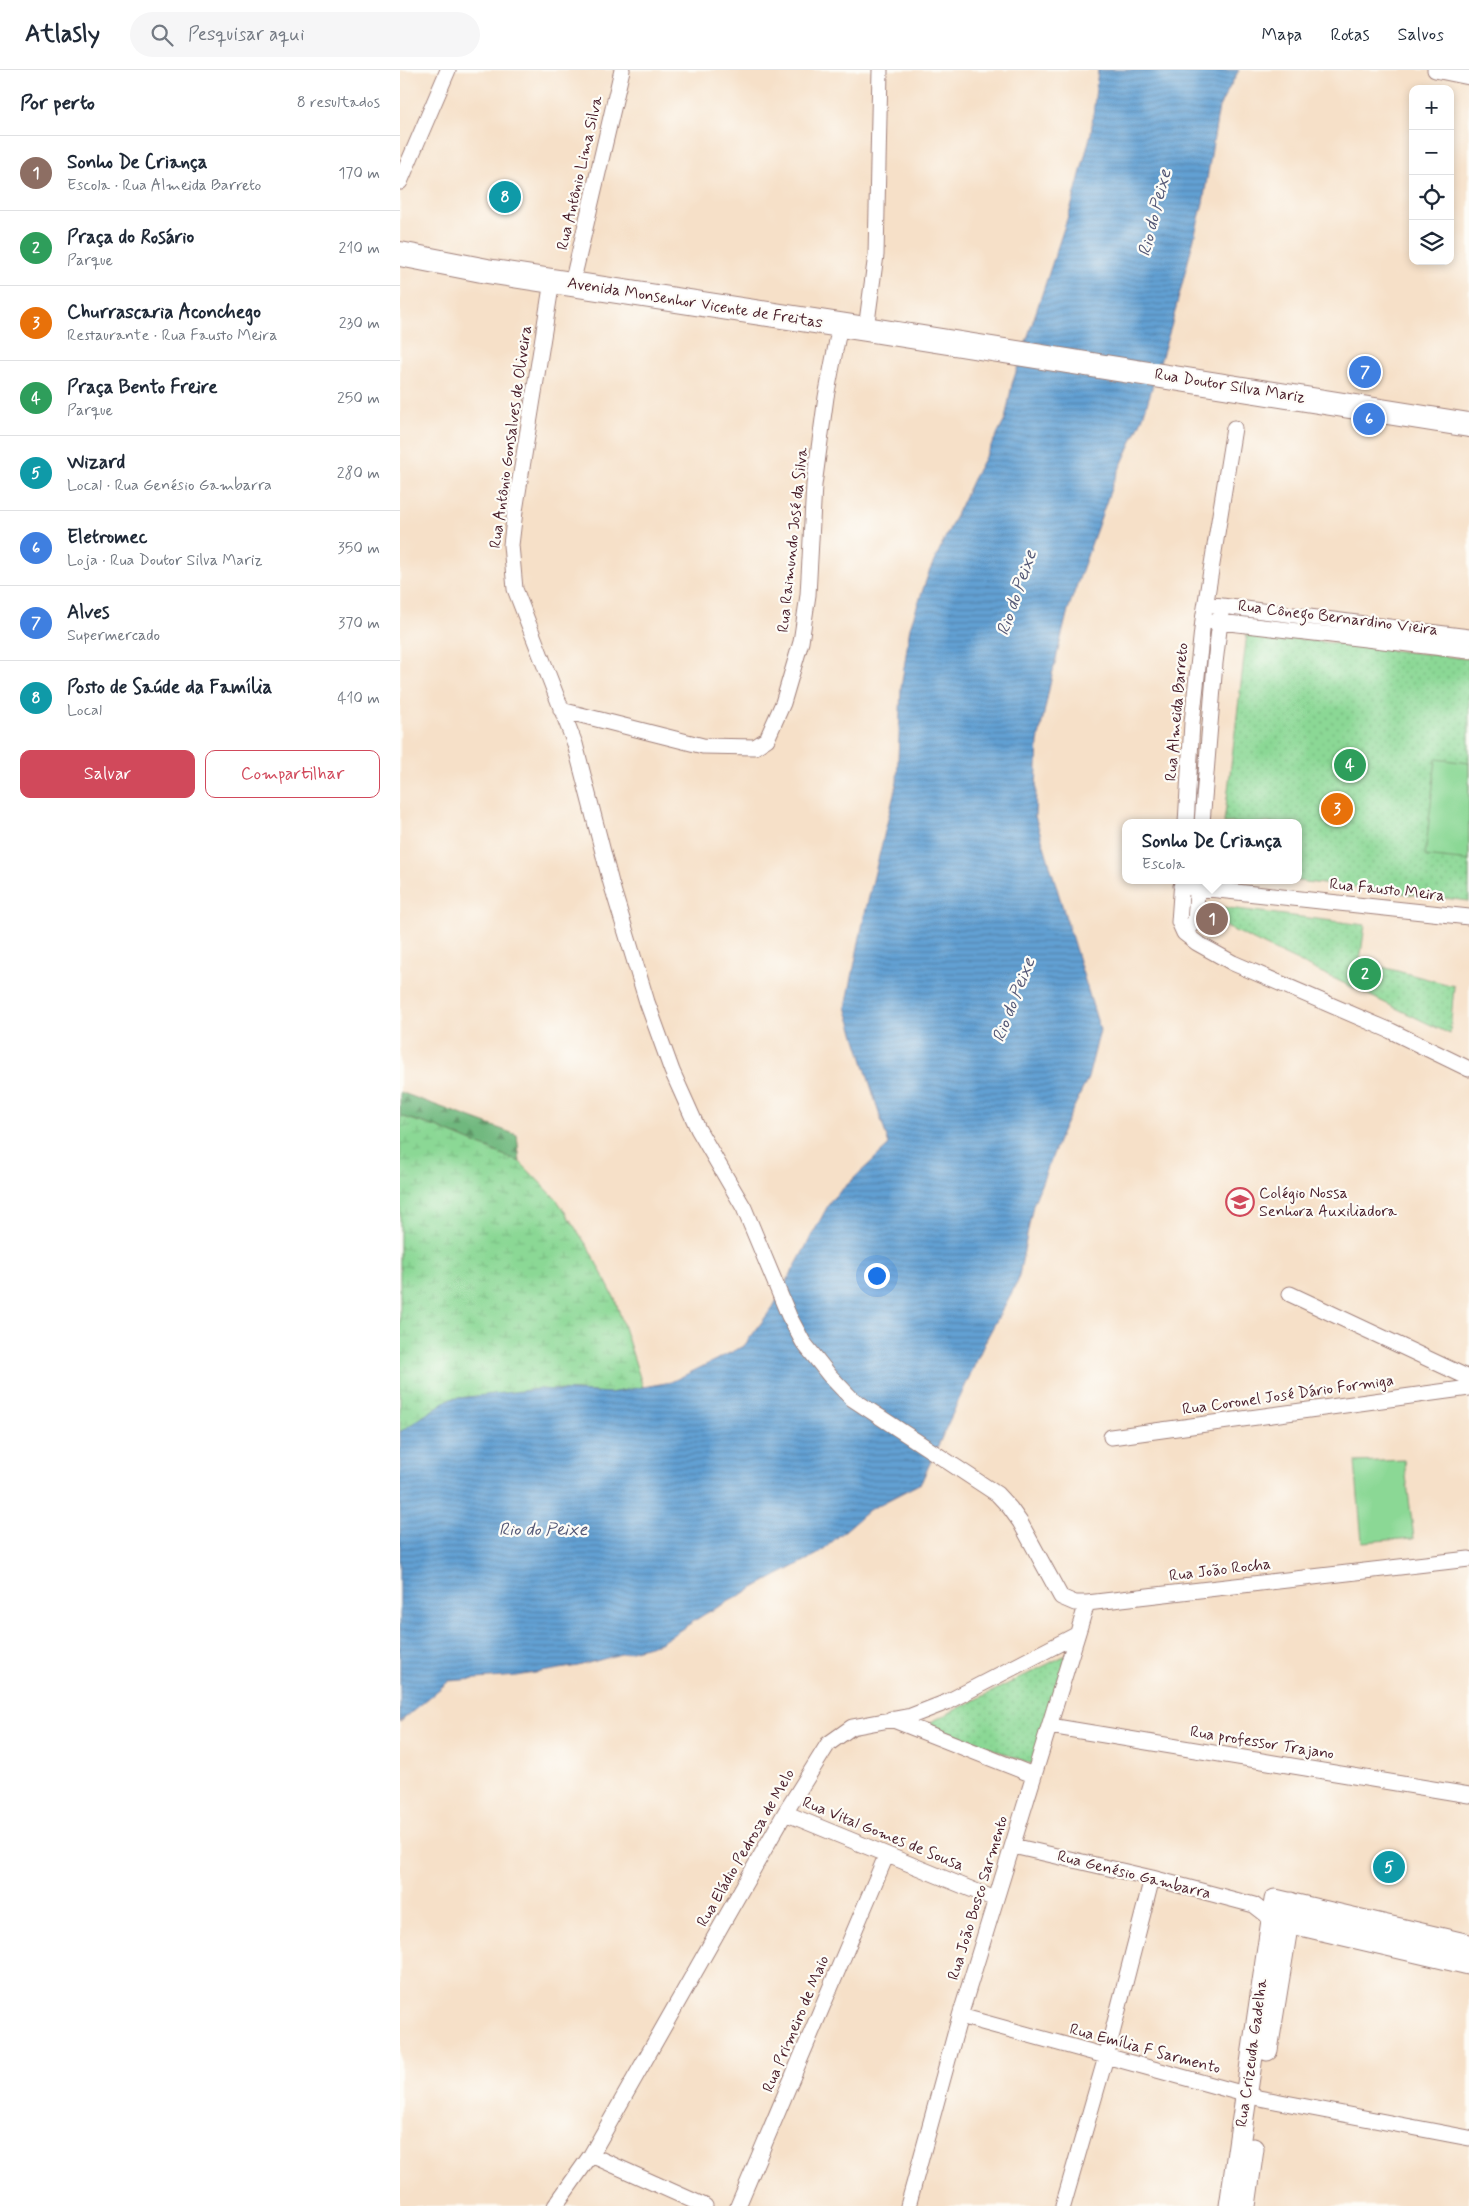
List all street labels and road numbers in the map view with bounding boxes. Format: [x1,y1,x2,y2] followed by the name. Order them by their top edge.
[552,93,608,252] street label: Rua Antônio Lima Silva
[566,272,824,334] street label: Avenida Monsenhor Vicente de Freitas
[485,324,537,550] street label: Rua Antônio Gonsalves de Oliveira
[1153,364,1307,408] street label: Rua Doutor Silva Mariz
[773,446,813,634] street label: Rua Raimundo José da Silva
[1237,595,1439,642] street label: Rua Cônego Bernardino Vieira
[1160,642,1194,782] street label: Rua Almeida Barreto
[1328,874,1446,906] street label: Rua Fausto Meira
[1181,1370,1395,1420] street label: Rua Coronel José Dário Formiga
[1168,1553,1272,1587] street label: Rua João Rocha
[1188,1721,1336,1765] street label: Rua professor Trajano
[692,1765,800,1931] street label: Rua Eládio Pedrosa de Melo
[799,1792,967,1876] street label: Rua Vital Gomes de Sousa
[943,1813,1013,1983] street label: Rua João Bosco Sarmento
[1055,1846,1213,1904] street label: Rua Genésio Gambarra
[758,1952,834,2096] street label: Rua Primeiro de Maio
[1231,1977,1273,2128] street label: Rua Crizeuda Gadelha
[1067,2019,1223,2079] street label: Rua Emília F Sarmento

